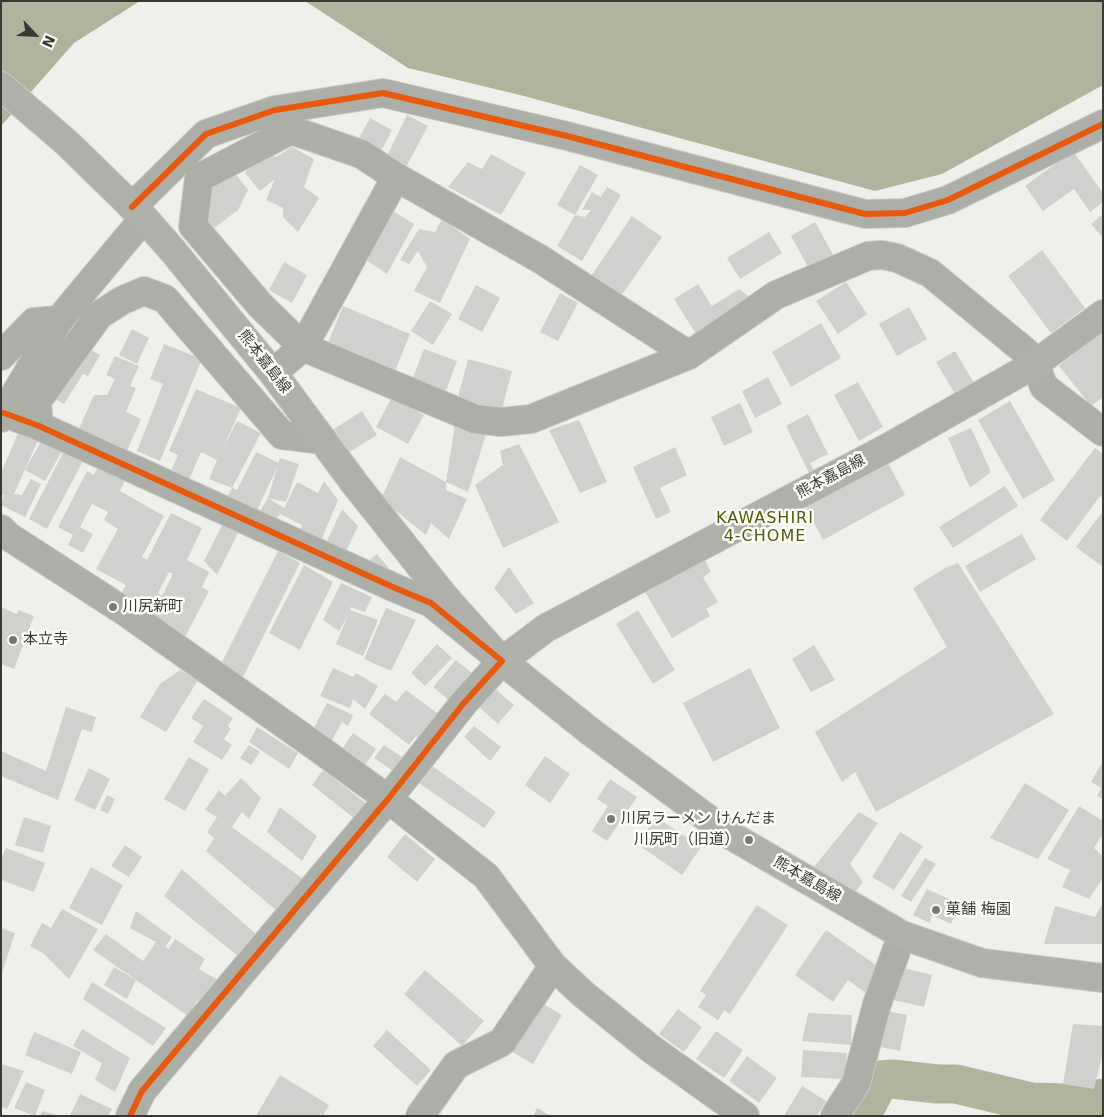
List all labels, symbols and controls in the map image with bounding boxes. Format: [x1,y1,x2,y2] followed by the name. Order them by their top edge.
[10,10,60,60] north arrow
[39,33,58,50] text: N
[234,327,294,397] street label: 熊本嘉島線
[794,451,868,503] street label: 熊本嘉島線
[715,509,815,547] district label: KAWASHIRI 4-CHOME
[123,598,183,616] place label: 川尻新町
[107,601,119,613] marker: 川尻新町
[23,631,68,649] place label: 本立寺
[7,634,19,646] marker: 本立寺
[621,810,776,828] place label: 川尻ラーメン けんだま
[605,813,617,825] marker: 川尻ラーメン けんだま
[634,831,739,849] place label: 川尻町（旧道）
[743,834,755,846] marker: 川尻町（旧道）
[770,853,844,907] street label: 熊本嘉島線
[946,901,1011,919] place label: 菓舗 梅園
[930,904,942,916] marker: 菓舗 梅園

